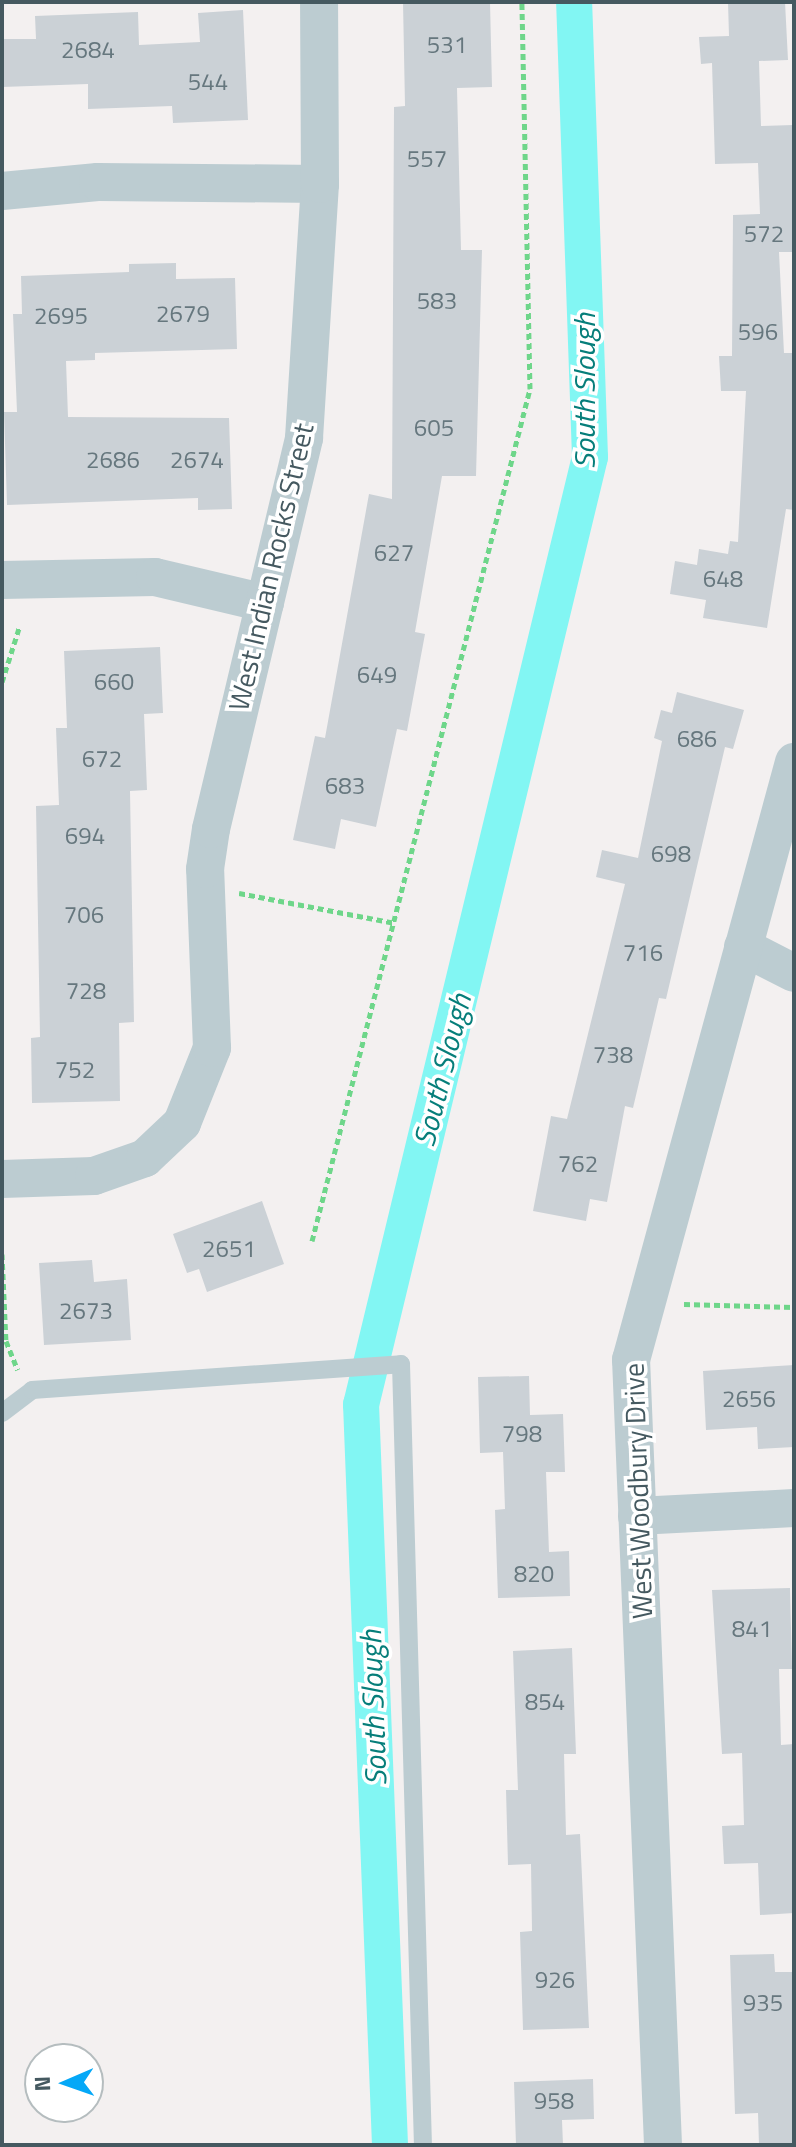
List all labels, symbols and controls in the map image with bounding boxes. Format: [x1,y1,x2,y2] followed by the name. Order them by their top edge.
[427,31,467,59] house number: 531
[61,36,115,64] house number: 2684
[188,68,228,96] house number: 544
[407,145,447,173] house number: 557
[744,220,784,248] house number: 572
[417,287,457,315] house number: 583
[156,300,210,328] house number: 2679
[34,302,88,330] house number: 2695
[566,313,602,469] water label: South Slough
[738,318,778,346] house number: 596
[414,414,454,442] house number: 605
[222,420,320,714] street label: West Indian Rocks Street
[86,446,140,474] house number: 2686
[170,446,224,474] house number: 2674
[374,539,414,567] house number: 627
[703,565,743,593] house number: 648
[357,661,397,689] house number: 649
[94,668,134,696] house number: 660
[677,725,717,753] house number: 686
[82,745,122,773] house number: 672
[325,772,365,800] house number: 683
[65,822,105,850] house number: 694
[651,840,691,868] house number: 698
[64,901,104,929] house number: 706
[623,939,663,967] house number: 716
[66,977,106,1005] house number: 728
[406,990,478,1150] water label: South Slough
[593,1041,633,1069] house number: 738
[55,1056,95,1084] house number: 752
[558,1150,598,1178] house number: 762
[202,1235,256,1263] house number: 2651
[59,1297,113,1325] house number: 2673
[617,1362,659,1620] street label: West Woodbury Drive
[722,1385,776,1413] house number: 2656
[502,1420,542,1448] house number: 798
[514,1560,554,1588] house number: 820
[732,1615,772,1643] house number: 841
[352,1629,394,1787] water label: South Slough
[525,1688,565,1716] house number: 854
[535,1966,575,1994] house number: 926
[743,1989,783,2017] house number: 935
[24,2043,104,2123] north arrow
[25,2076,59,2092] text: N
[534,2087,574,2115] house number: 958

